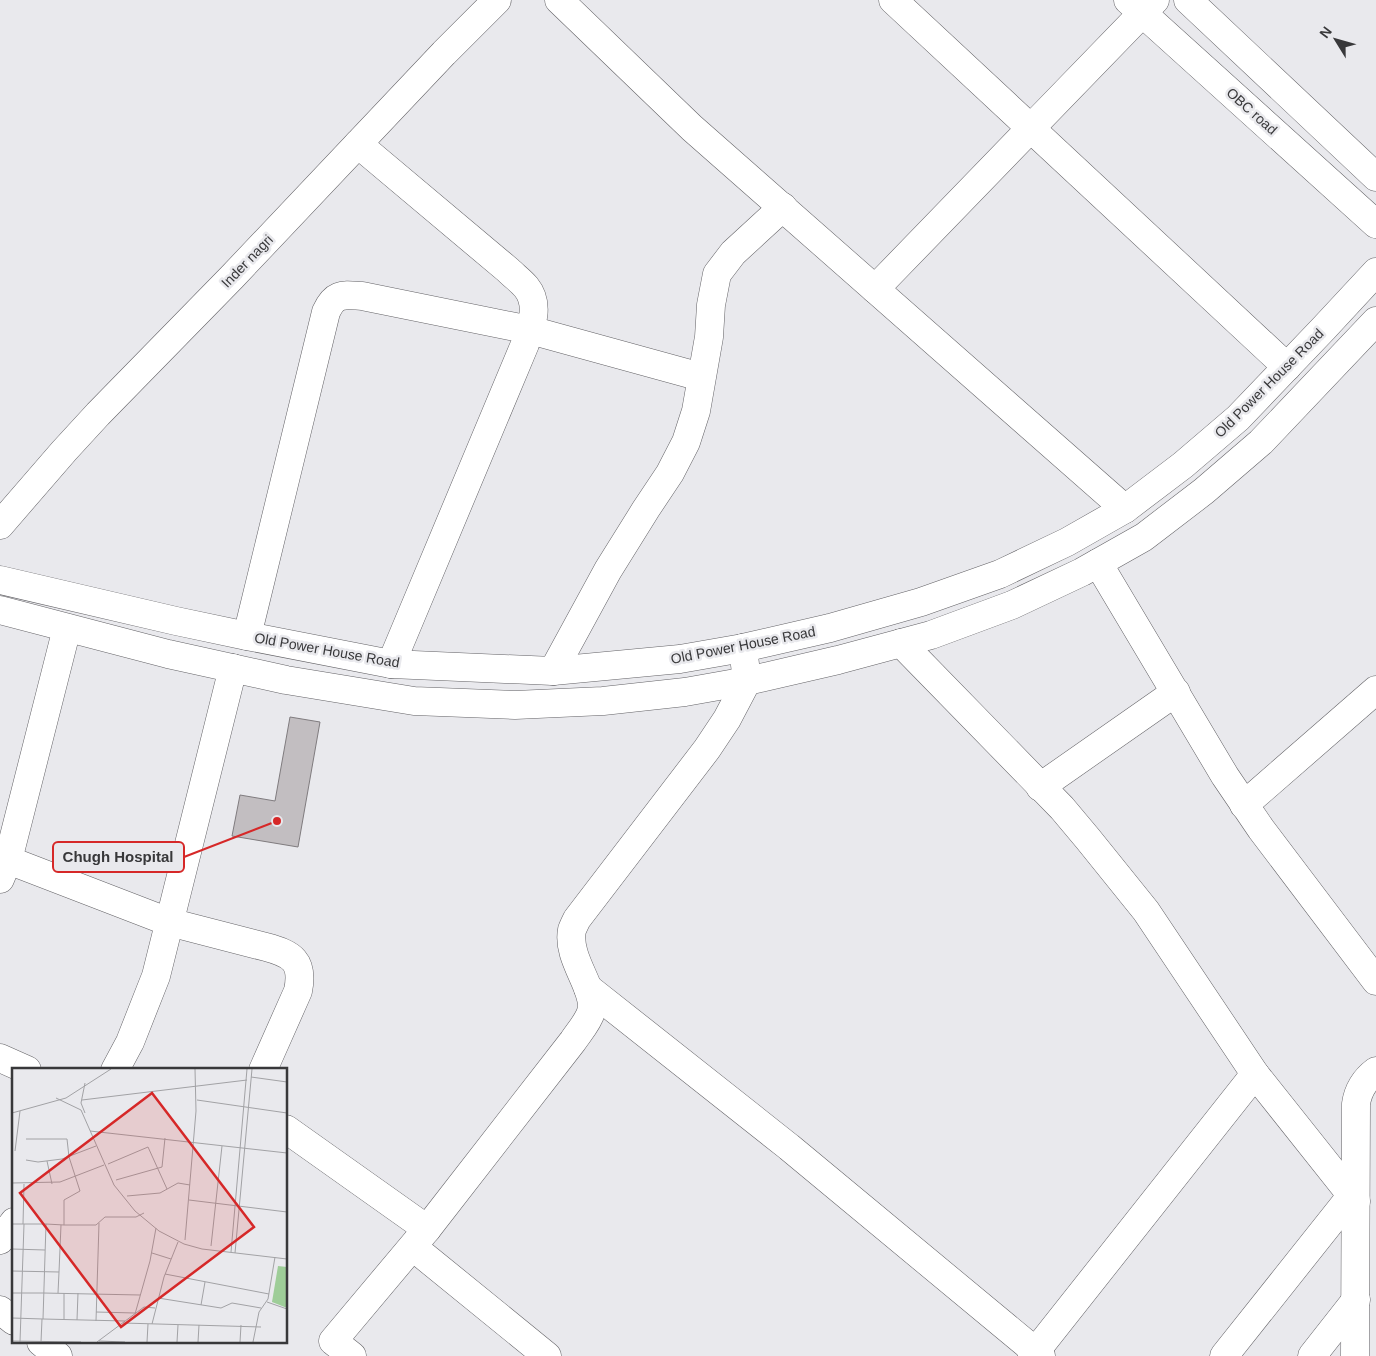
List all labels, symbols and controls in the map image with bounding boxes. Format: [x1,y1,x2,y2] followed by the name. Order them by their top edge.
[1311,15,1361,65] north arrow
[1316,23,1335,41] text: N
[1224,84,1280,138] street label: OBC road
[218,231,276,291] street label: Inder nagri
[1211,325,1327,441] street label: Old Power House Road
[669,623,817,667] street label: Old Power House Road
[253,629,401,671] street label: Old Power House Road
[53,842,184,872] callout: Chugh Hospital
[63,848,173,865] text: Chugh Hospital
[12,1068,288,1344] inset map

